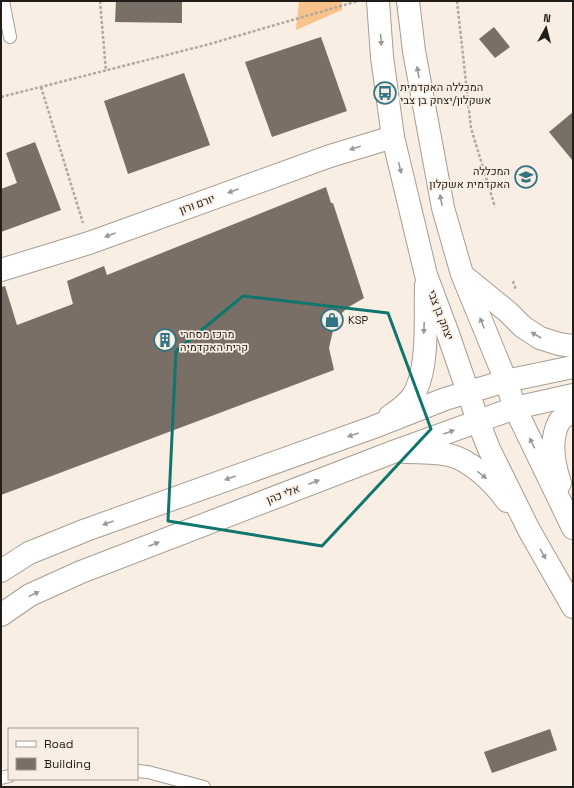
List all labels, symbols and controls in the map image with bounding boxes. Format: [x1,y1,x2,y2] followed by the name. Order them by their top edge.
[526,8,566,48] north arrow
[543,11,552,25] text: N
[377,34,384,46] one-way arrow
[415,66,421,78] one-way arrow
[372,80,398,106] bus stop icon: המכללה האקדמית אשקלון/יצחק בן צבי
[400,80,491,107] place label: המכללה האקדמית אשקלון/יצחק בן צבי
[349,145,361,151] one-way arrow
[397,162,403,174] one-way arrow
[429,164,510,191] place label: המכללה האקדמית אשקלון
[513,164,539,190] school or university icon: המכללה האקדמית אשקלון
[226,188,238,194] one-way arrow
[177,191,217,217] street label: יורם ורון
[438,193,444,206] one-way arrow
[104,233,116,239] one-way arrow
[425,288,457,342] street label: יצחק בן צבי
[319,307,345,333] shop icon: KSP
[348,313,368,327] place label: KSP
[479,316,485,328] one-way arrow
[421,322,428,334] one-way arrow
[152,327,178,353] building icon: מרכז מסחרי קרית האקדמיה
[180,327,248,354] place label: מרכז מסחרי קרית האקדמיה
[530,332,542,339] one-way arrow
[443,429,455,435] one-way arrow
[346,432,358,438] one-way arrow
[529,437,535,449] one-way arrow
[477,471,488,479] one-way arrow
[224,476,236,482] one-way arrow
[309,479,321,485] one-way arrow
[264,481,302,507] street label: אלי כהן
[102,520,114,526] one-way arrow
[148,541,160,547] one-way arrow
[539,548,546,560] one-way arrow
[28,591,39,597] one-way arrow
[8,728,138,780] legend
[44,736,73,752] text: Road
[44,756,91,772] text: Building

